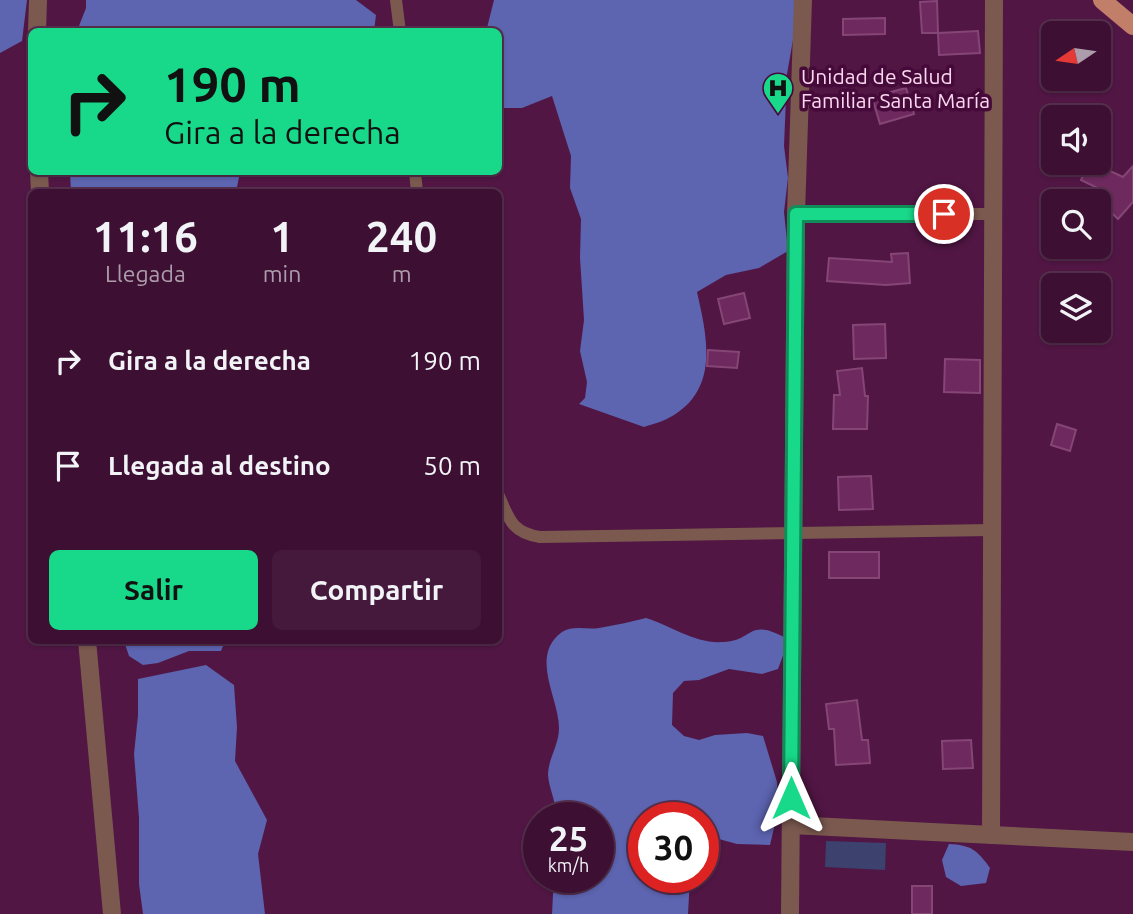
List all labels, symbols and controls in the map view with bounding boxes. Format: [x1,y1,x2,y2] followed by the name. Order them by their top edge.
[1041,21,1111,91] north arrow
[1041,21,1111,343] map controls
[49,56,140,147] icon: right
[164,56,301,111] text: 190 m
[801,64,990,112] place label: Unidad de Salud Familiar Santa María
[761,71,795,115] hospital icon: Unidad de Salud Familiar Santa María
[1041,105,1111,175] button: sound
[164,114,401,150] text: Gira a la derecha
[914,184,974,244] pin
[1041,189,1111,259] button: search
[925,195,963,233] icon: arrive
[93,213,198,260] text: 11:16
[270,213,294,260] text: 1
[366,213,437,260] text: 240
[105,261,186,286] text: Llegada
[263,261,301,286] text: min
[392,261,412,286] text: m
[1041,273,1111,343] button: layers
[49,342,87,380] icon: right
[108,346,311,375] text: Gira a la derecha
[409,346,481,375] text: 190 m
[49,447,87,485] icon: arrive
[108,451,331,480] text: Llegada al destino
[423,451,481,480] text: 50 m
[49,550,258,630] button: Salir
[272,550,481,630] button: Compartir
[754,761,828,835] position arrow
[628,802,719,893] speed limit sign: 30
[549,818,588,858] text: 25
[548,855,589,875] text: km/h

